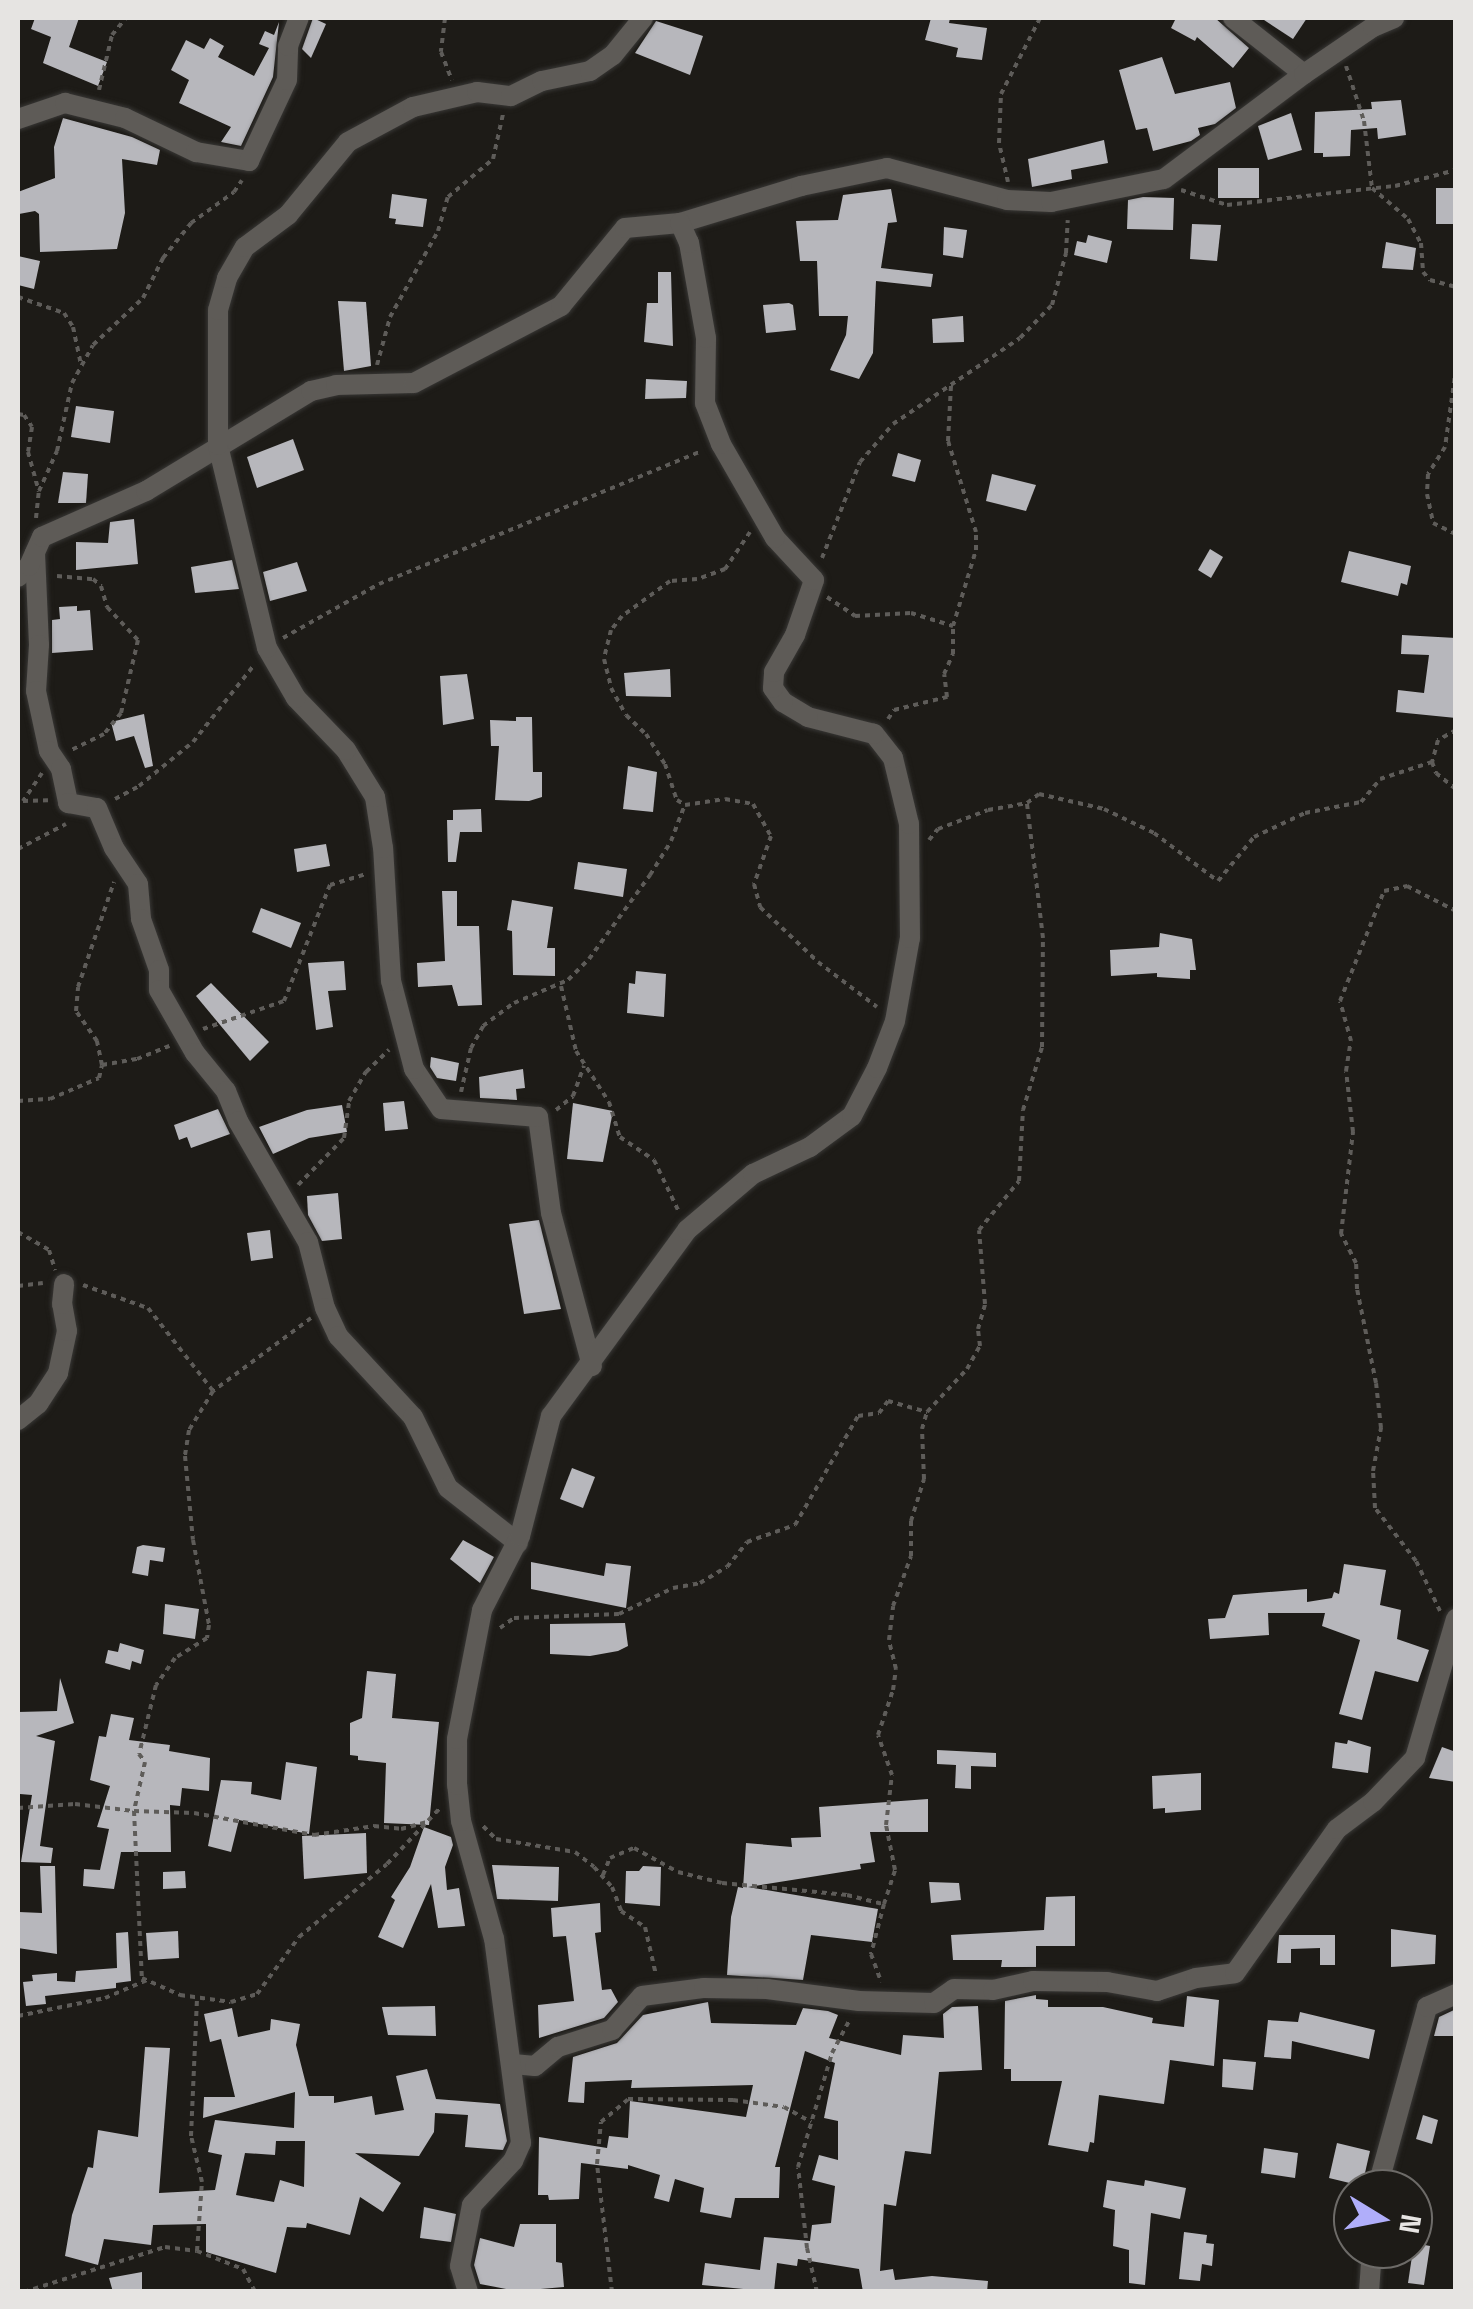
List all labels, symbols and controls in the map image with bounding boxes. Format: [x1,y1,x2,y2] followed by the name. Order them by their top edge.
[1333,2169,1433,2269] north arrow
[1391,2211,1430,2236] text: N

